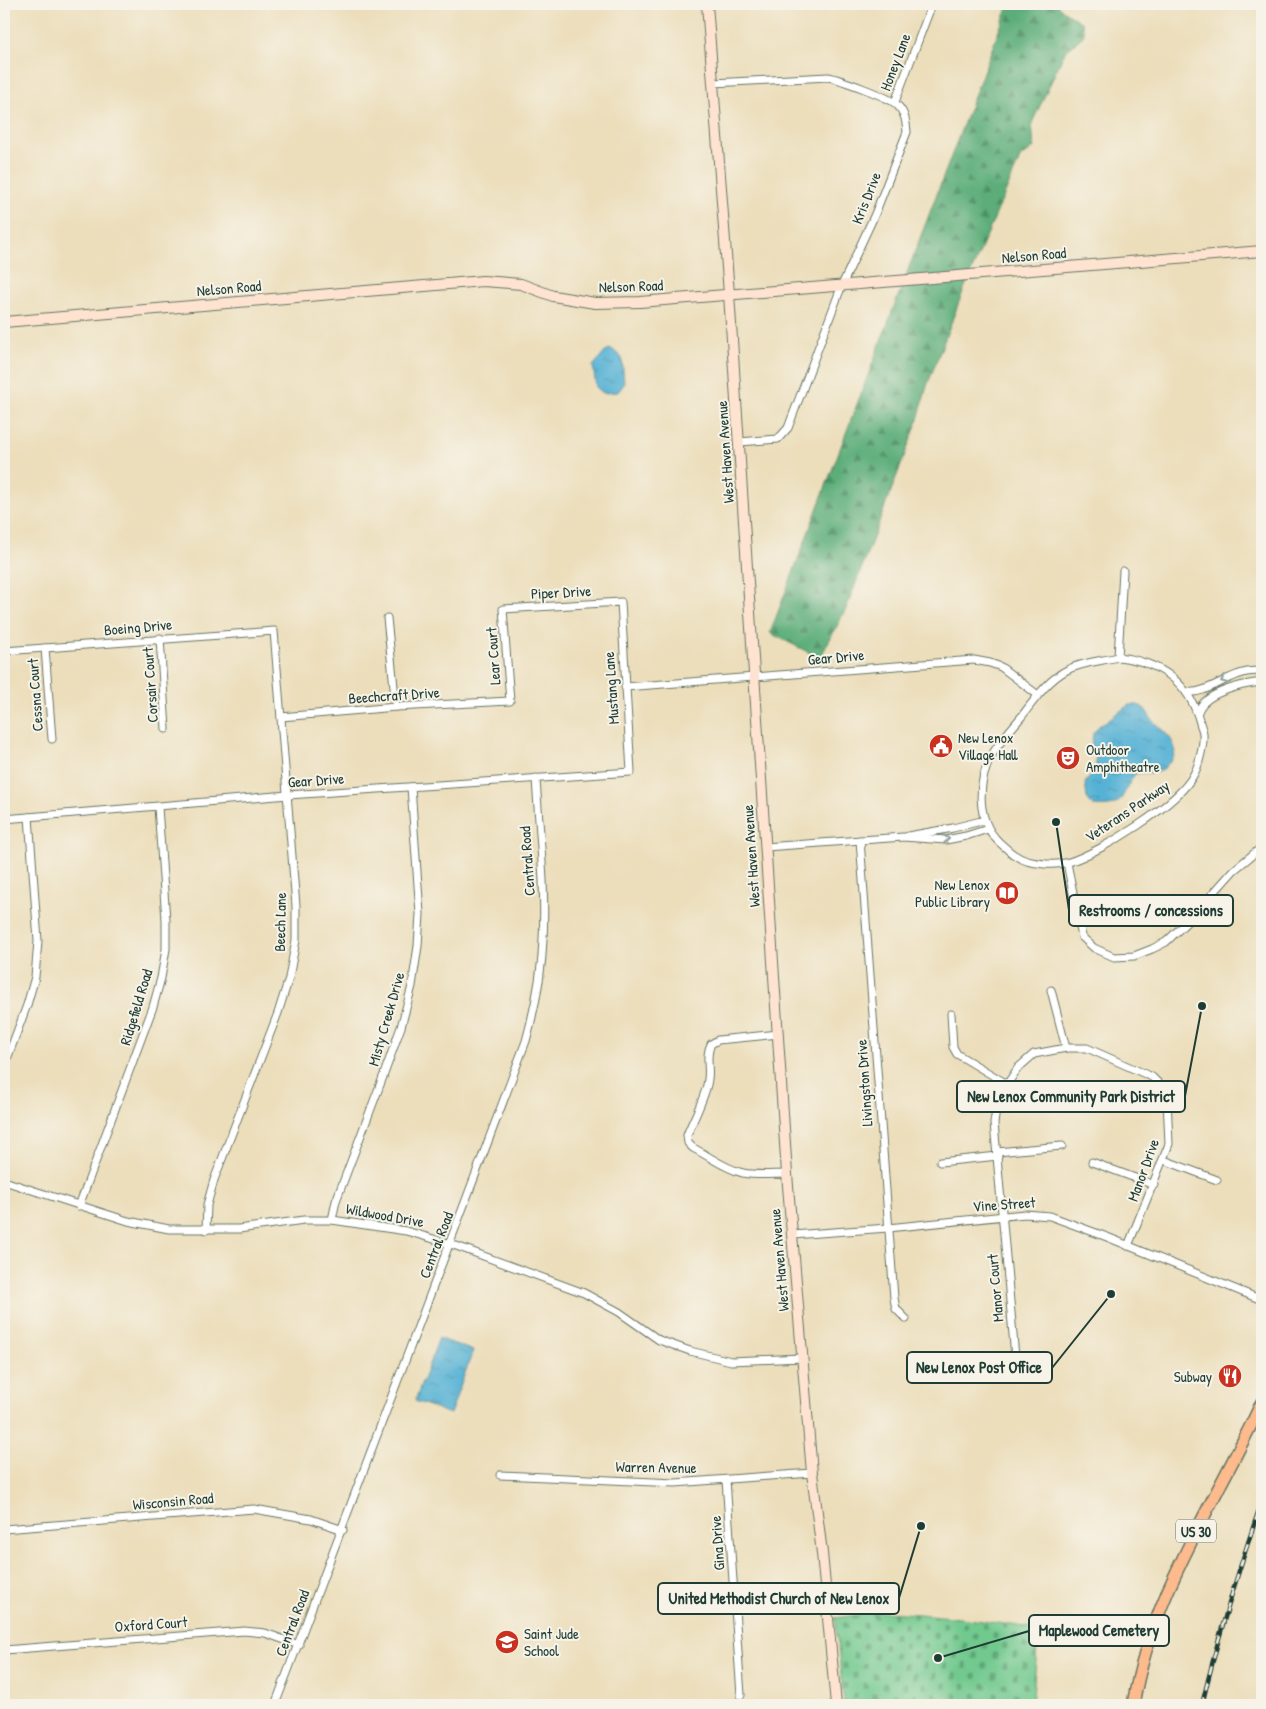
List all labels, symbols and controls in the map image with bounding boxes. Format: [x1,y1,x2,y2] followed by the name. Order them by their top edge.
[874,30,916,94] street label: Honey Lane
[846,169,886,227] street label: Kris Drive
[1001,242,1067,268] street label: Nelson Road
[598,274,664,298] street label: Nelson Road
[196,275,262,301] street label: Nelson Road
[711,400,739,504] street label: West Haven Avenue
[530,580,592,604] street label: Piper Drive
[103,614,173,640] street label: Boeing Drive
[480,626,505,686] street label: Lear Court
[807,644,865,670] street label: Gear Drive
[137,646,163,723] street label: Corsair Court
[598,651,624,725] street label: Mustang Lane
[22,657,48,732] street label: Cessna Court
[1220,673,1229,684] one-way arrow
[348,681,440,709] street label: Beechcraft Drive
[958,727,1018,765] place label: New Lenox Village Hall
[928,733,954,759] public building icon: New Lenox Village Hall
[1086,739,1160,777] place label: Outdoor Amphitheatre
[1055,745,1081,771] theatre icon: Outdoor Amphitheatre
[287,768,345,792] street label: Gear Drive
[1081,775,1173,847] street label: Veterans Parkway
[737,804,765,908] street label: West Haven Avenue
[514,825,540,897] street label: Central Road
[942,834,950,845] one-way arrow
[915,874,990,912] place label: New Lenox Public Library
[994,880,1020,906] library icon: New Lenox Public Library
[269,892,291,952] street label: Beech Lane
[1069,895,1233,926] callout: Restrooms / concessions
[1079,899,1224,921] text: Restrooms / concessions
[114,966,158,1048] street label: Ridgefield Road
[363,970,409,1068] street label: Misty Creek Drive
[850,1039,878,1127] street label: Livingston Drive
[957,1081,1185,1112] callout: New Lenox Community Park District
[967,1085,1175,1108] text: New Lenox Community Park District
[1122,1136,1164,1204] street label: Manor Drive
[972,1191,1037,1217] street label: Vine Street
[344,1198,426,1232] street label: Wildwood Drive
[764,1208,794,1312] street label: West Haven Avenue
[414,1209,458,1281] street label: Central Road
[982,1252,1008,1323] street label: Manor Court
[907,1352,1052,1383] callout: New Lenox Post Office
[916,1356,1043,1378] text: New Lenox Post Office
[1217,1363,1243,1389] restaurant icon: Subway
[1174,1366,1212,1387] place label: Subway
[615,1456,697,1478] street label: Warren Avenue
[132,1487,214,1515] street label: Wisconsin Road
[705,1515,729,1571] street label: Gina Drive
[1176,1520,1216,1542] road number: US 30
[658,1583,899,1614] callout: United Methodist Church of New Lenox
[270,1587,314,1659] street label: Central Road
[669,1587,889,1609] text: United Methodist Church of New Lenox
[114,1611,189,1637] street label: Oxford Court
[1029,1615,1169,1646] callout: Maplewood Cemetery
[1039,1619,1160,1642] text: Maplewood Cemetery
[524,1623,579,1661] place label: Saint Jude School
[494,1629,520,1655] school or university icon: Saint Jude School

